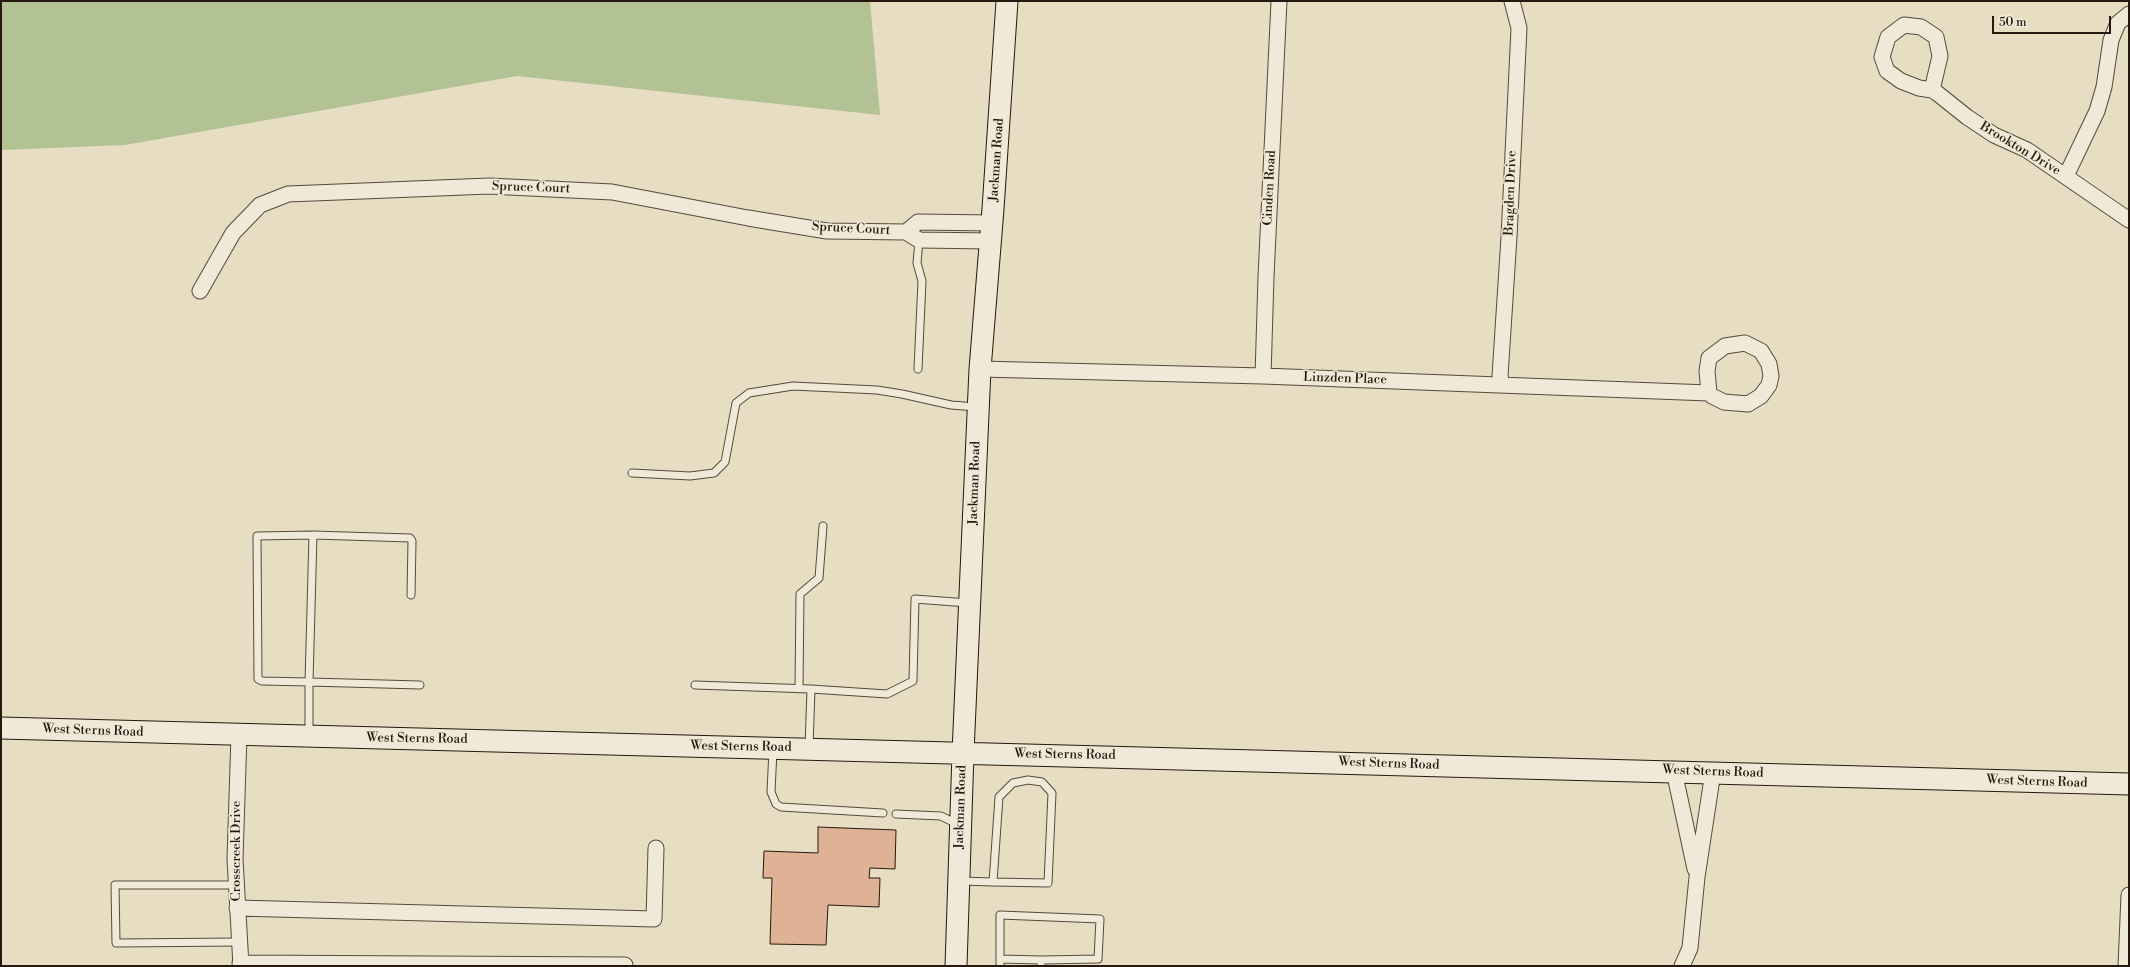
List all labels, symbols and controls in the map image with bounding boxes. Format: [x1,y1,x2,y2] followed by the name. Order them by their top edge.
[1994,8,2113,34] scale bar
[1999,15,2027,30] text: 50 m
[986,118,1008,202] street label: Jackman Road
[1977,119,2063,179] street label: Brookton Drive
[1260,150,1280,226] street label: Cinden Road
[1502,150,1520,236] street label: Bragden Drive
[492,179,570,197] street label: Spruce Court
[811,219,891,239] street label: Spruce Court
[1303,370,1387,388] street label: Linzden Place
[966,441,984,525] street label: Jackman Road
[42,721,144,741] street label: West Sterns Road
[366,730,468,748] street label: West Sterns Road
[690,738,792,756] street label: West Sterns Road
[1014,746,1116,764] street label: West Sterns Road
[1338,754,1440,774] street label: West Sterns Road
[1662,762,1764,782] street label: West Sterns Road
[952,765,970,849] street label: Jackman Road
[1986,772,2088,792] street label: West Sterns Road
[229,801,245,901] street label: Crosscreek Drive

